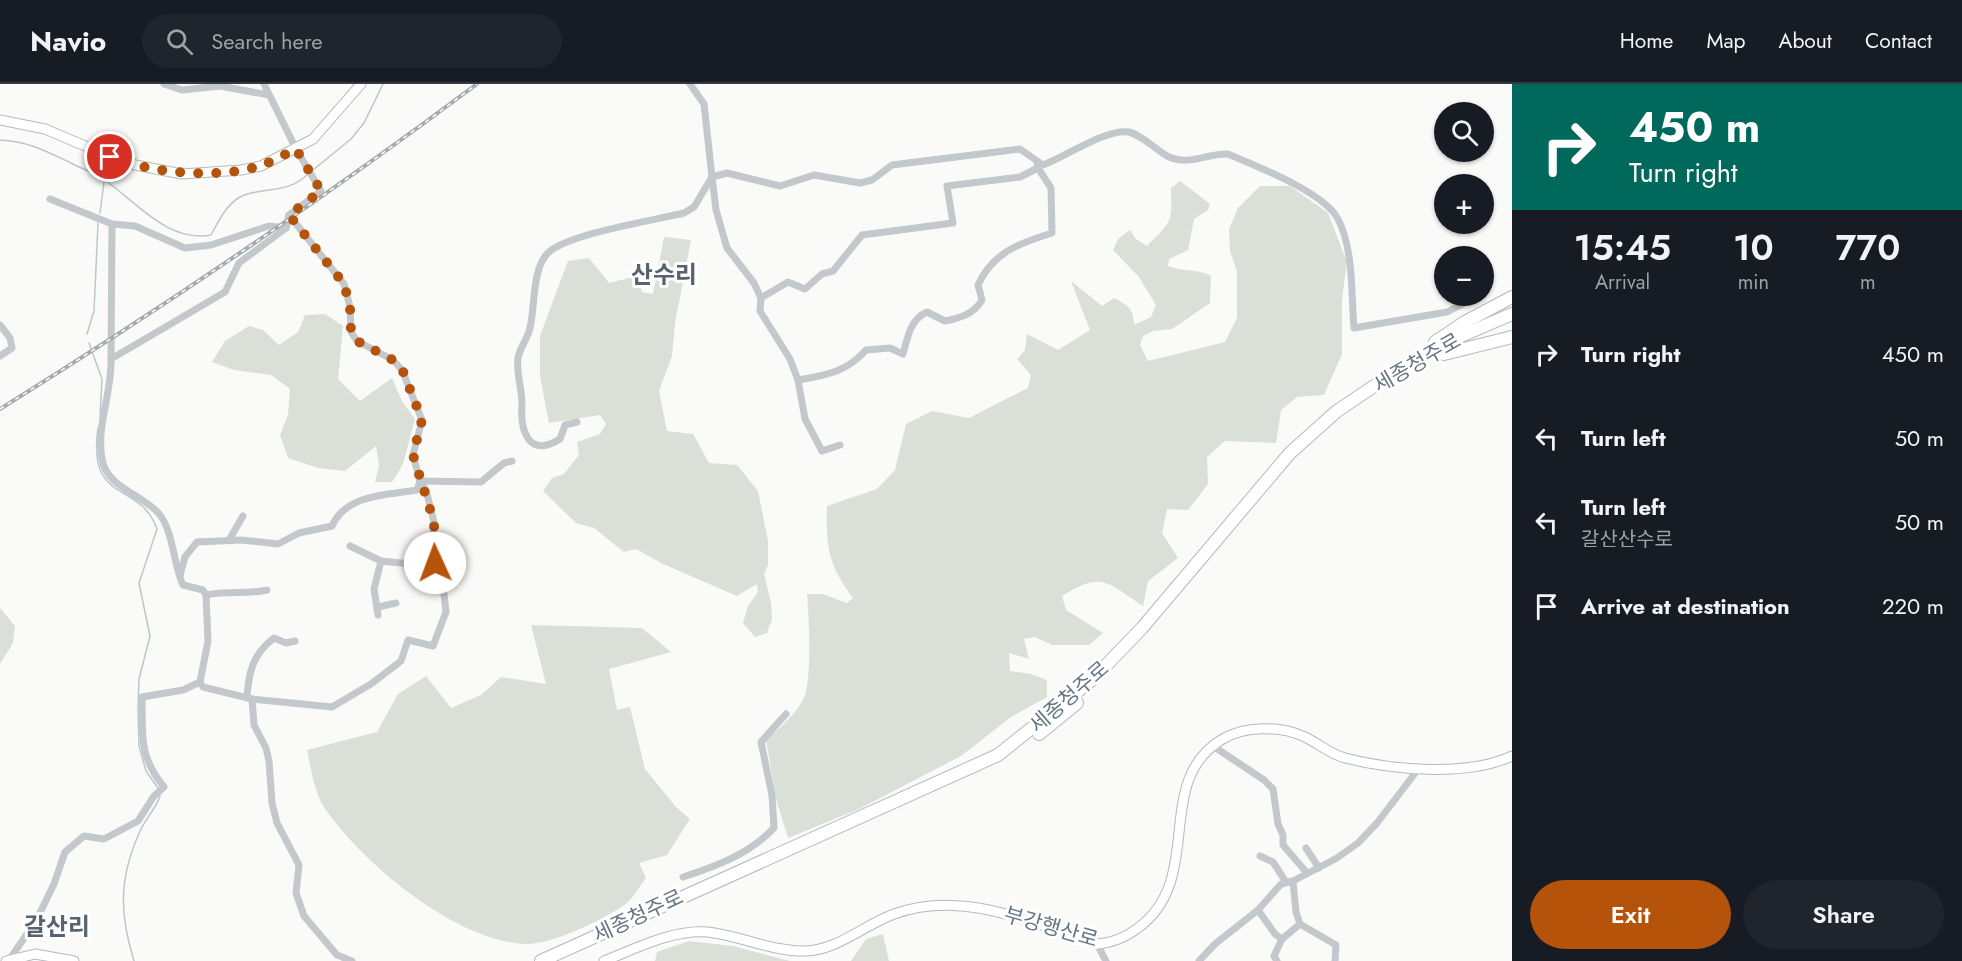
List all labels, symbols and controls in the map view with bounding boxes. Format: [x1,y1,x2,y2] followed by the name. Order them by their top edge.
[142,14,562,68] search box
[30,21,106,62] text: Navio
[163,25,196,58] icon: search
[211,25,322,57] text: Search here
[1620,26,1673,56] text: Home
[1706,26,1746,56] text: Map
[1779,26,1832,56] text: About
[1865,26,1932,56] text: Contact
[1629,97,1760,158] text: 450 m
[1434,102,1494,306] map controls
[1434,102,1494,162] button: search
[1530,108,1608,186] icon: right
[84,131,135,182] pin
[93,140,126,173] icon: arrive
[1629,153,1737,192] text: Turn right
[1434,174,1494,234] button: +
[1574,221,1671,273] text: 15:45
[1733,221,1774,273] text: 10
[1835,221,1900,273] text: 770
[1434,246,1494,306] button: −
[631,257,697,292] district label: 산수리
[1595,268,1650,297] text: Arrival
[1738,268,1769,297] text: min
[1860,268,1876,297] text: m
[1368,326,1466,400] street label: 세종청주로
[1530,338,1563,371] icon: right
[1581,338,1681,370] text: Turn right
[1882,338,1944,370] text: 450 m
[1530,422,1563,455] icon: left
[1581,422,1666,454] text: Turn left
[1895,422,1944,454] text: 50 m
[1581,491,1666,523] text: Turn left
[1530,506,1563,539] icon: left
[1895,506,1944,538] text: 50 m
[1581,525,1673,554] text: 갈산산수로
[403,531,467,595] position arrow
[1530,590,1563,623] icon: arrive
[1581,590,1790,622] text: Arrive at destination
[1882,590,1944,622] text: 220 m
[1023,654,1115,740] street label: 세종청주로
[1530,880,1731,949] button: Exit
[1743,880,1944,949] button: Share
[588,882,688,950] street label: 세종청주로
[1000,899,1102,955] street label: 부강행산로
[24,909,90,944] district label: 갈산리

